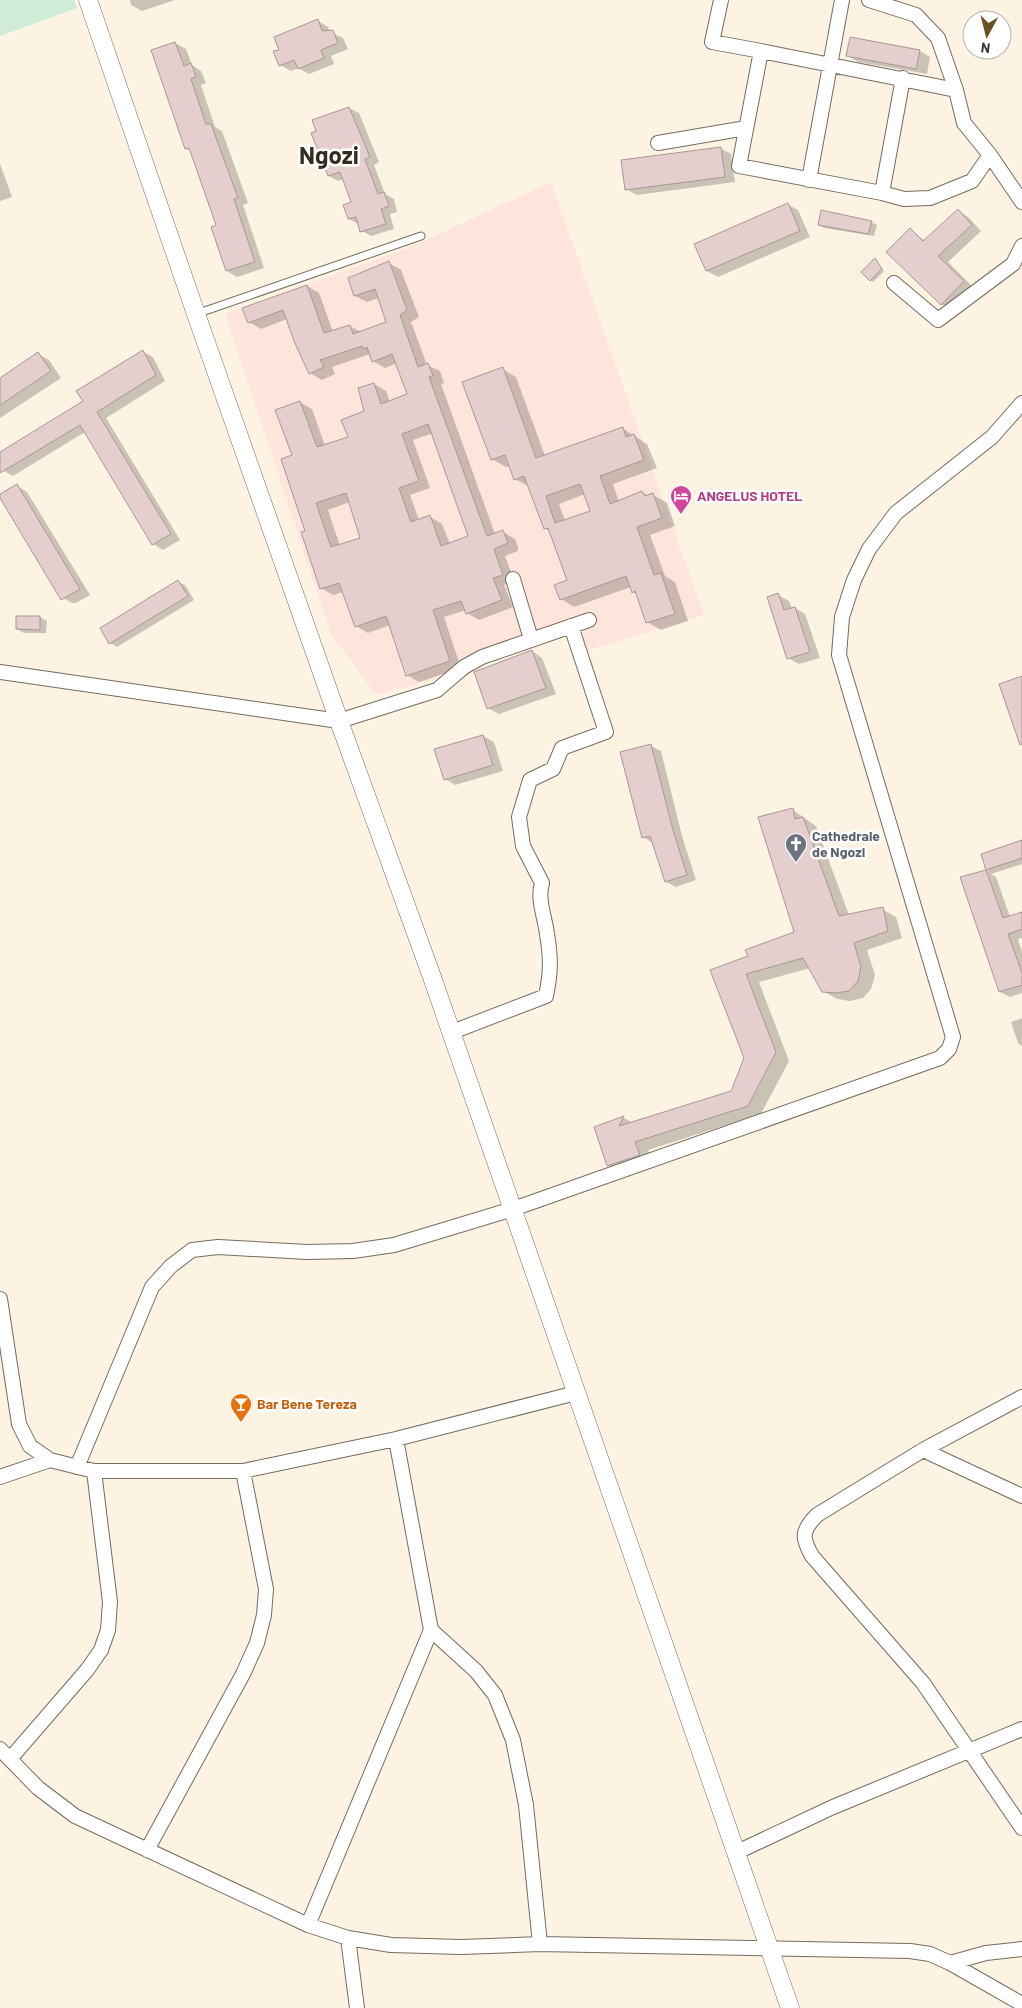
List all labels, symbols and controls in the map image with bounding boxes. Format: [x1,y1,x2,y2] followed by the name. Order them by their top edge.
[962,10,1012,60] north arrow
[980,39,991,57] text: N
[299,140,359,169] district label: Ngozi
[669,484,693,515] hotel icon: ANGELUS HOTEL
[697,487,802,504] place label: ANGELUS HOTEL
[812,827,880,860] place label: Cathedrale de Ngozi
[784,832,808,863] church icon: Cathedrale de Ngozi
[229,1392,253,1423] bar icon: Bar Bene Tereza
[257,1395,357,1412] place label: Bar Bene Tereza

